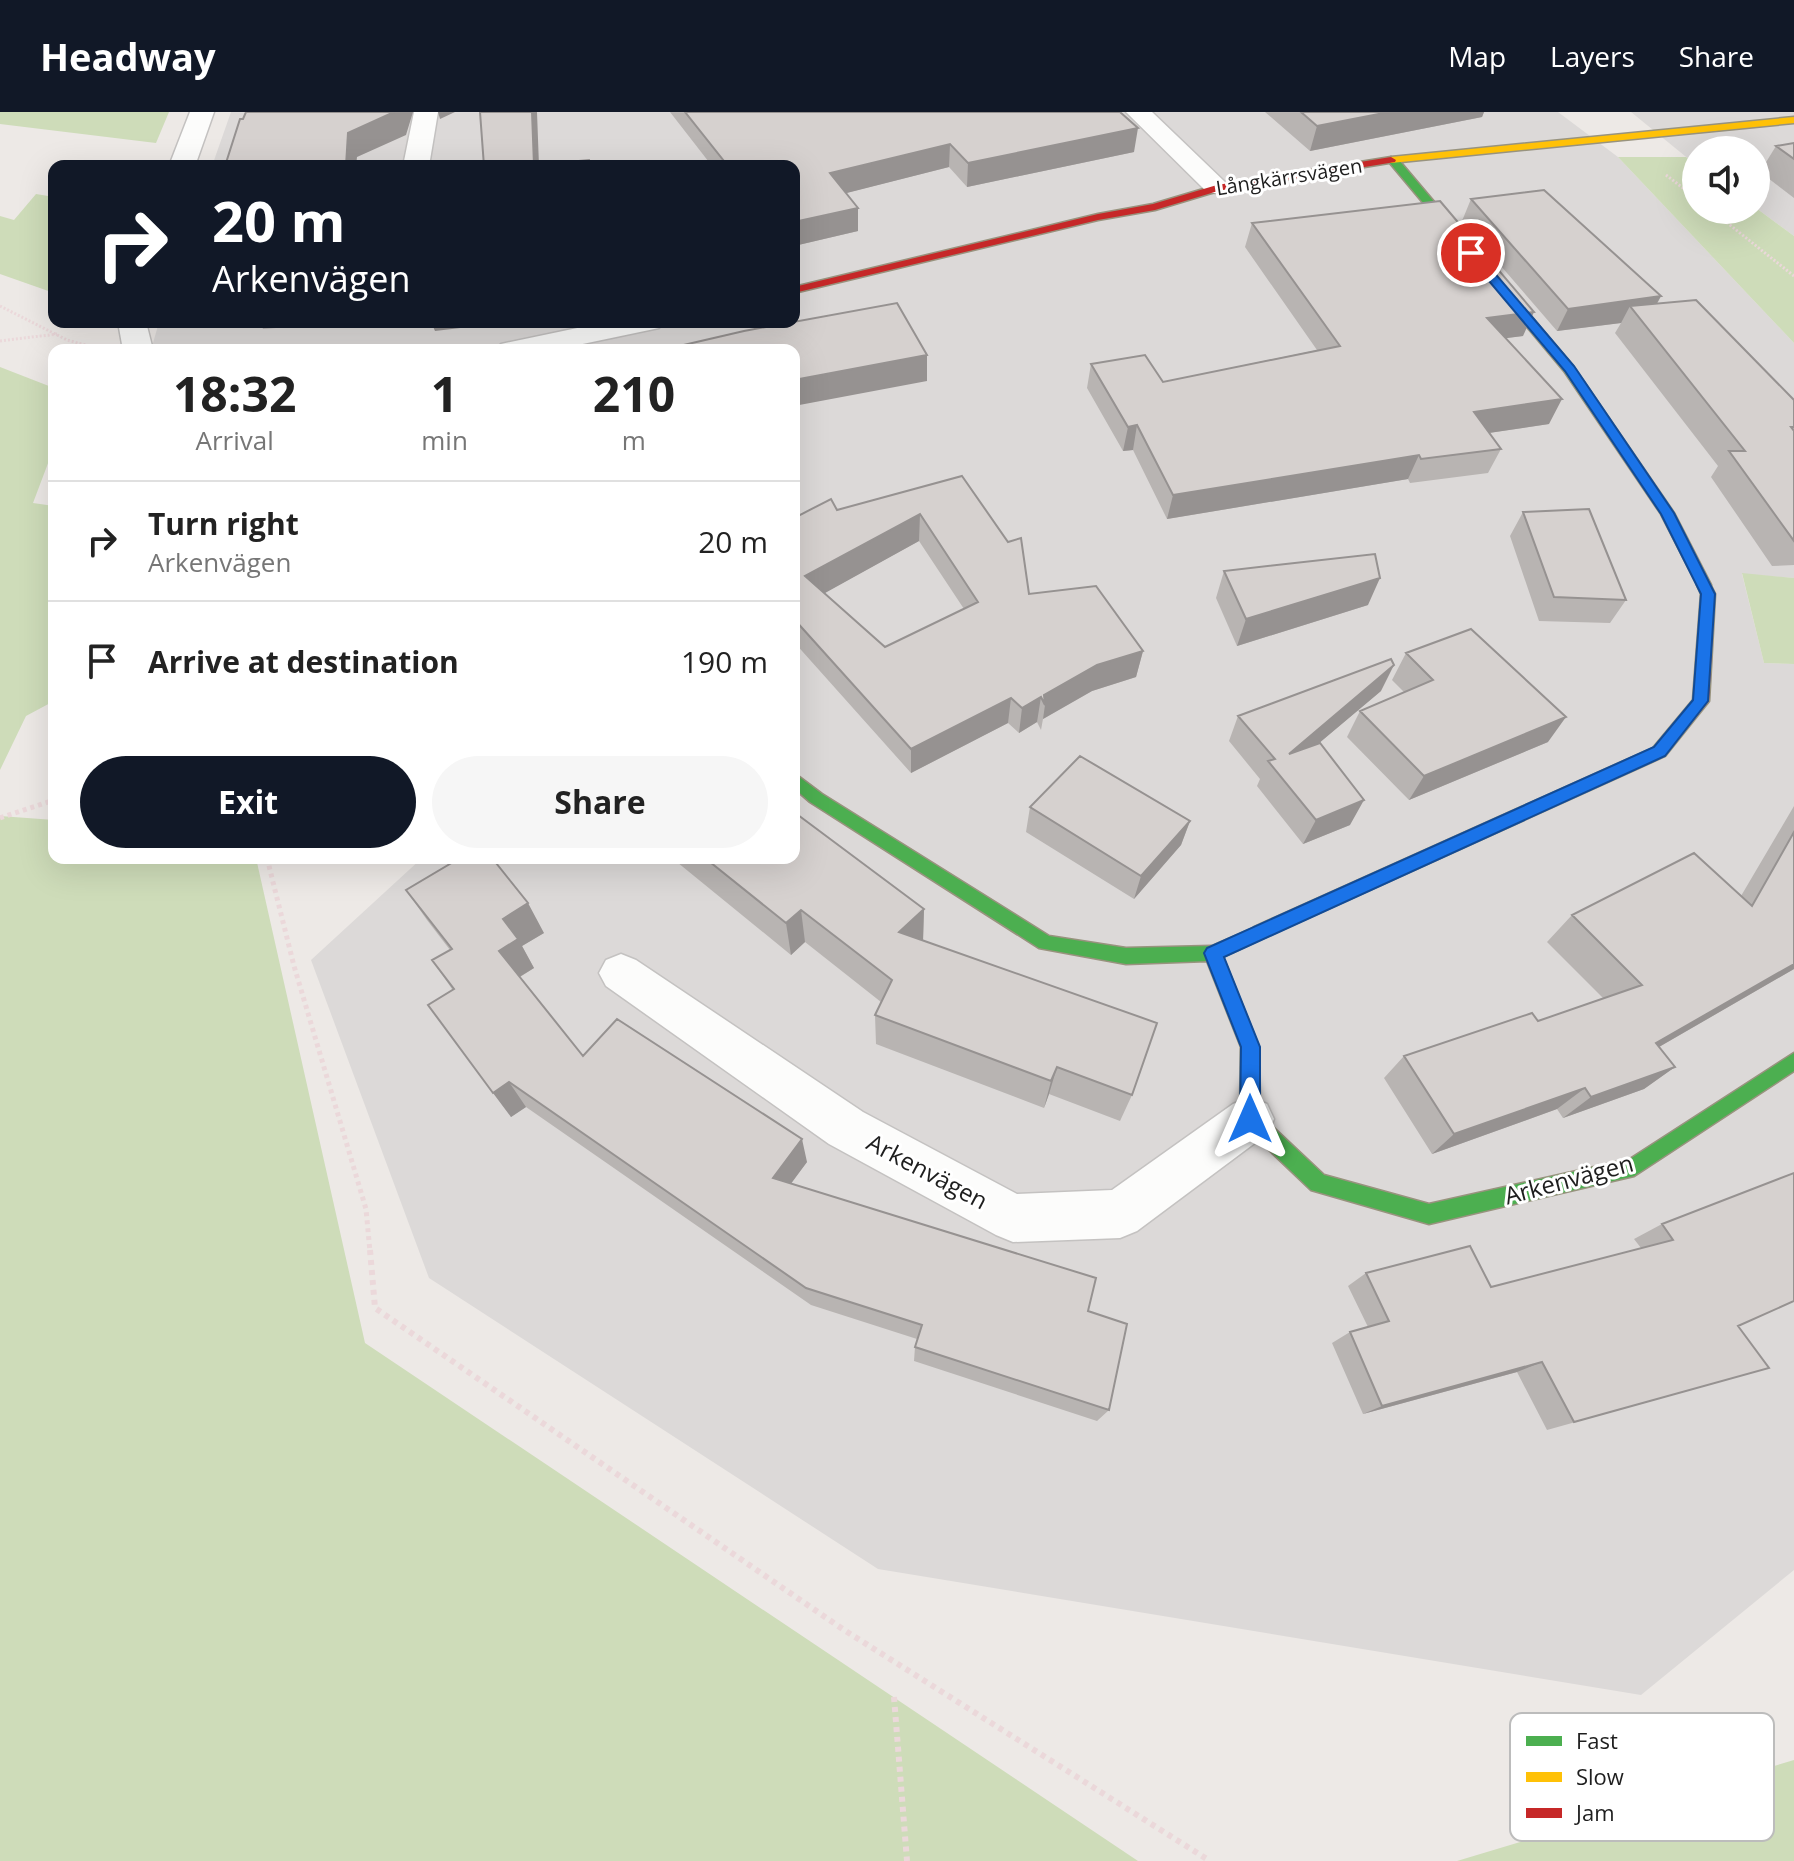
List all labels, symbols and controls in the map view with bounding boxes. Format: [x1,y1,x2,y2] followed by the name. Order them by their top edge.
[40,30,216,82] text: Headway
[1448,37,1506,75] text: Map
[1550,37,1635,75] text: Layers
[1679,37,1754,75] text: Share
[1682,136,1770,224] map controls
[1682,136,1770,224] button: sound
[1214,152,1364,201] street label: Långkärrsvägen
[212,182,346,258] text: 20 m
[80,192,184,296] icon: right
[1437,219,1505,287] pin
[1449,231,1493,275] icon: arrive
[212,254,411,303] text: Arkenvägen
[173,361,296,426] text: 18:32
[431,361,458,426] text: 1
[593,361,675,426] text: 210
[195,422,274,458] text: Arrival
[421,422,468,458] text: min
[622,422,646,458] text: m
[148,503,299,544] text: Turn right
[80,519,124,563] icon: right
[698,521,768,562] text: 20 m
[148,544,291,580] text: Arkenvägen
[80,639,124,683] icon: arrive
[148,641,459,682] text: Arrive at destination
[681,641,768,682] text: 190 m
[80,756,416,848] button: Exit
[432,756,768,848] button: Share
[1208,1077,1292,1161] position arrow
[862,1125,994,1216] street label: Arkenvägen
[1500,1145,1637,1212] street label: Arkenvägen
[1510,1713,1774,1841] legend
[1576,1725,1618,1755] text: Fast
[1576,1761,1624,1791] text: Slow
[1574,1797,1615,1827] text: Jam

